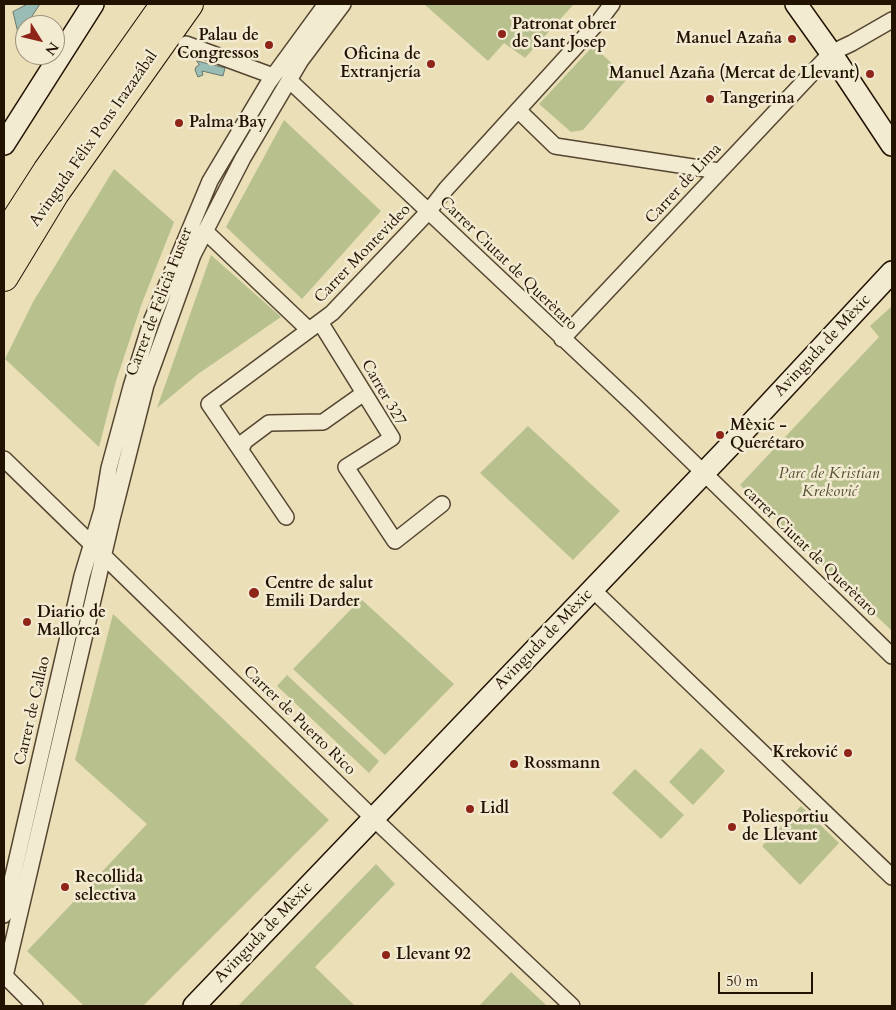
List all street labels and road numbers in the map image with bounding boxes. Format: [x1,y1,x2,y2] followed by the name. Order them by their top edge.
[26,47,162,231] street label: Avinguda Félix Pons Irazazábal
[642,140,726,228] street label: Carrer de Lima
[435,193,581,335] street label: Carrer Ciutat de Querètaro
[311,200,415,308] street label: Carrer Montevideo
[123,225,197,379] street label: Carrer de Felicià Fuster
[771,291,875,401] street label: Avinguda de Mèxic
[356,357,410,429] street label: Carrer 327
[739,483,881,621] street label: carrer Ciutat de Querètaro
[491,586,597,694] street label: Avinguda de Mèxic
[11,655,55,767] street label: Carrer de Callao
[239,662,359,780] street label: Carrer de Puerto Rico
[211,879,317,987] street label: Avinguda de Mèxic

